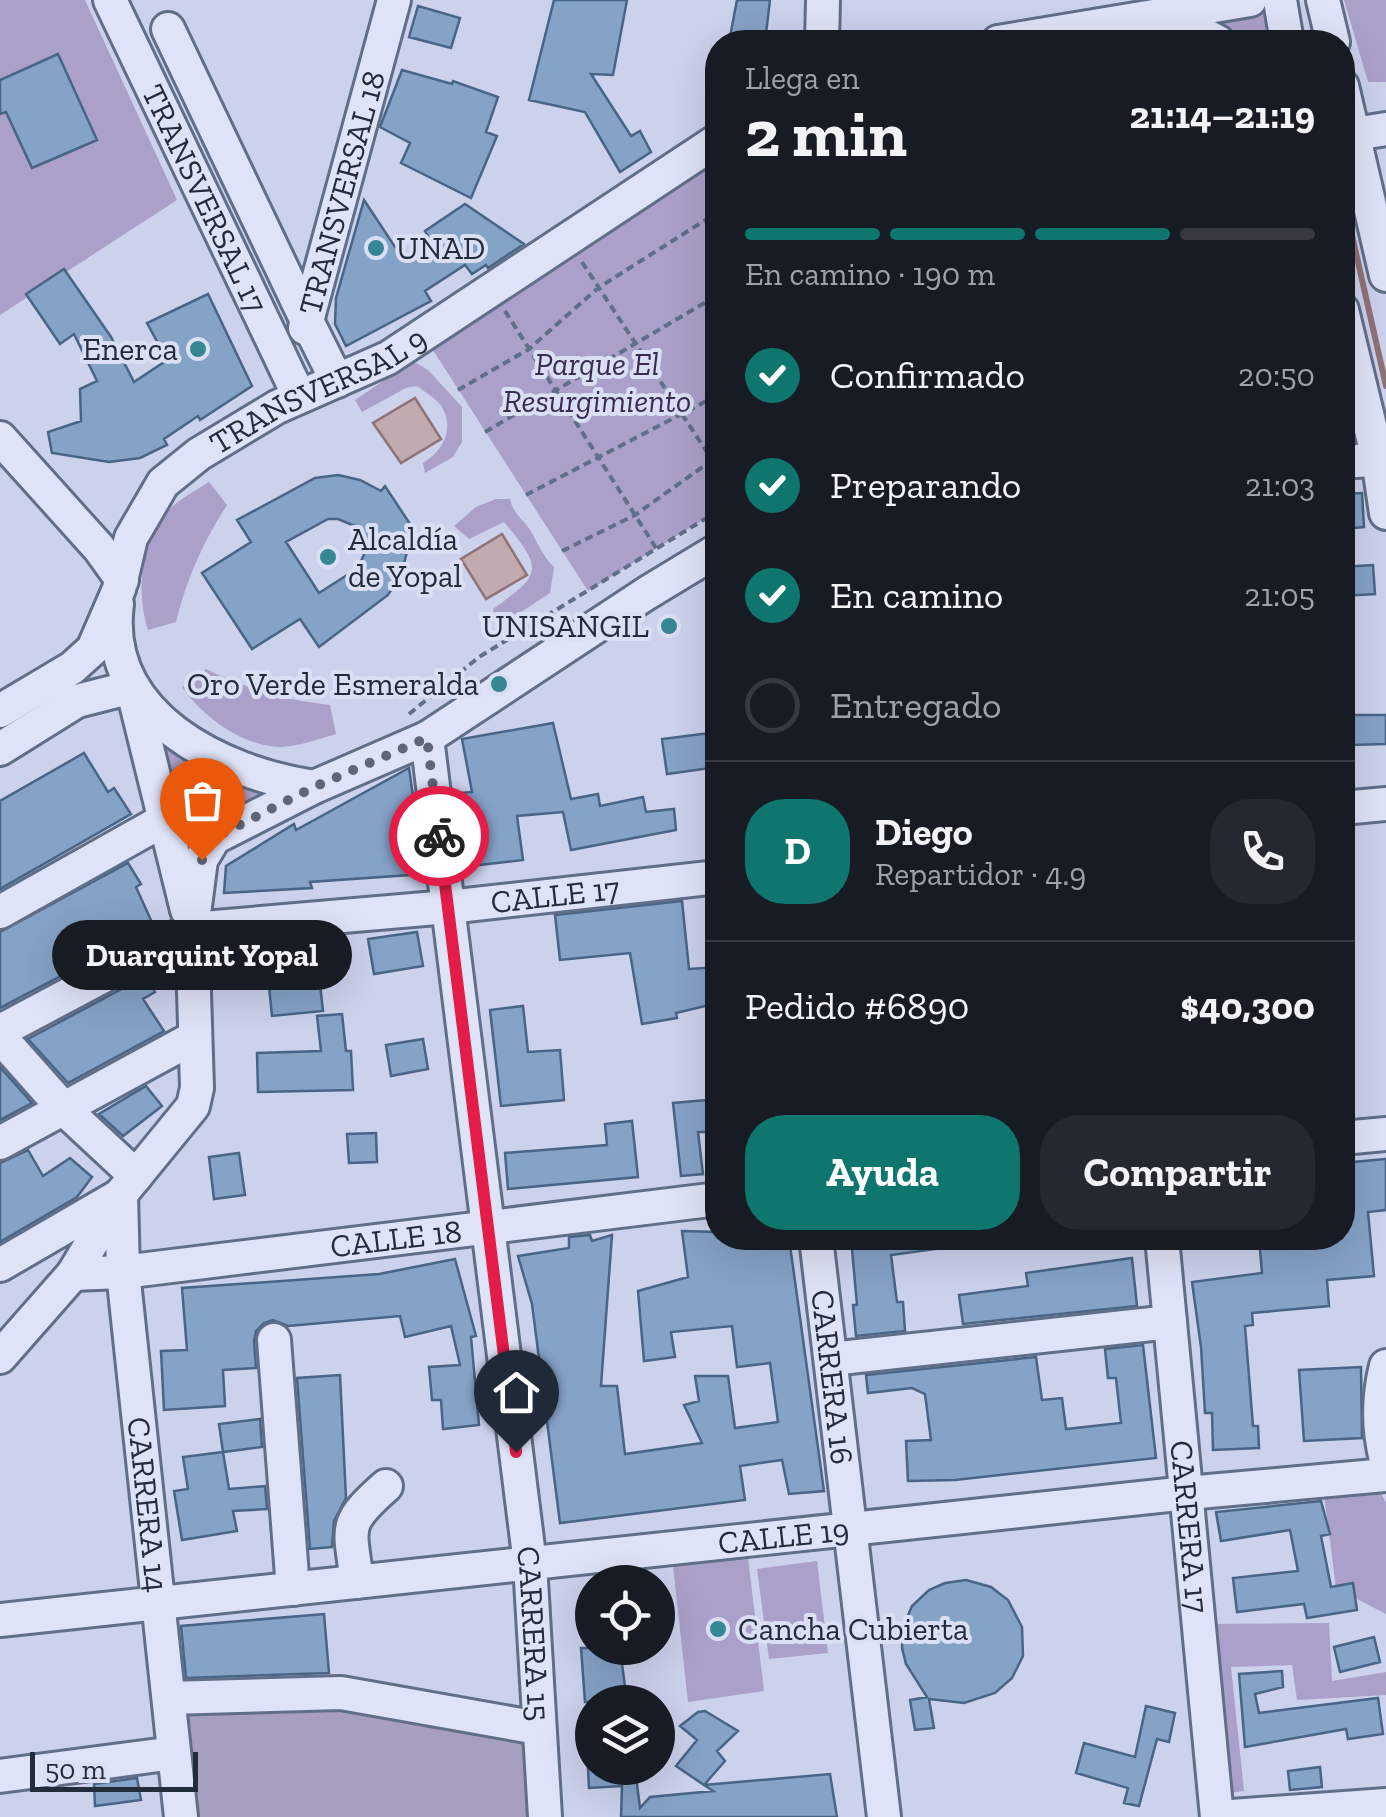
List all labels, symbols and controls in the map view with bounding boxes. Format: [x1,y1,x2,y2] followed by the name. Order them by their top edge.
[745,59,860,97] text: Llega en
[291,67,393,319] street label: TRANSVERSAL 18
[134,78,275,319] street label: TRANSVERSAL 17
[1130,92,1315,138] text: 21:14–21:19
[745,95,907,173] text: 2 min
[396,229,485,267] place label: UNAD
[365,237,387,259] marker: UNAD
[745,255,995,293] text: En camino · 190 m
[203,319,434,462] street label: TRANSVERSAL 9
[82,330,178,368] place label: Enerca
[187,338,209,360] marker: Enerca
[503,345,691,420] park label: Parque El Resurgimiento
[745,348,800,403] icon: check
[830,352,1025,398] text: Confirmado
[1238,356,1315,394] text: 20:50
[745,458,800,513] icon: check
[830,462,1021,508] text: Preparando
[1245,466,1315,504] text: 21:03
[348,520,462,595] place label: Alcaldía de Yopal
[317,546,339,568] marker: Alcaldía de Yopal
[745,568,800,623] icon: check
[830,572,1003,618] text: En camino
[1244,576,1315,614] text: 21:05
[482,607,649,645] place label: UNISANGIL
[658,615,680,637] marker: UNISANGIL
[187,665,479,703] place label: Oro Verde Esmeralda
[488,673,510,695] marker: Oro Verde Esmeralda
[830,682,1002,728] text: Entregado
[160,758,245,861] pin
[175,773,230,828] icon: bag
[389,786,489,886] courier
[1210,799,1315,904] button: phone
[412,809,467,864] icon: bike
[875,809,973,855] text: Diego
[784,828,811,874] text: D
[875,855,1086,893] text: Repartidor · 4.9
[489,869,621,921] street label: CALLE 17
[52,920,352,990] callout: Duarquint Yopal
[86,936,318,974] text: Duarquint Yopal
[745,983,969,1029] text: Pedido #6890
[1180,983,1315,1029] text: $40,300
[745,1115,1020,1230] button: Ayuda
[1040,1115,1315,1230] button: Compartir
[328,1212,464,1265] street label: CALLE 18
[803,1288,861,1467] street label: CARRERA 16
[474,1350,559,1453] pin
[489,1365,544,1420] icon: home
[120,1415,176,1594] street label: CARRERA 14
[1162,1439,1217,1615] street label: CARRERA 17
[716,1510,851,1562] street label: CALLE 19
[509,1544,558,1722] street label: CARRERA 15
[575,1565,675,1785] map controls
[575,1565,675,1665] button: locate
[738,1610,968,1648] place label: Cancha Cubierta
[707,1618,729,1640] marker: Cancha Cubierta
[575,1685,675,1785] button: layers
[30,1747,198,1792] scale bar
[45,1753,106,1786] text: 50 m

